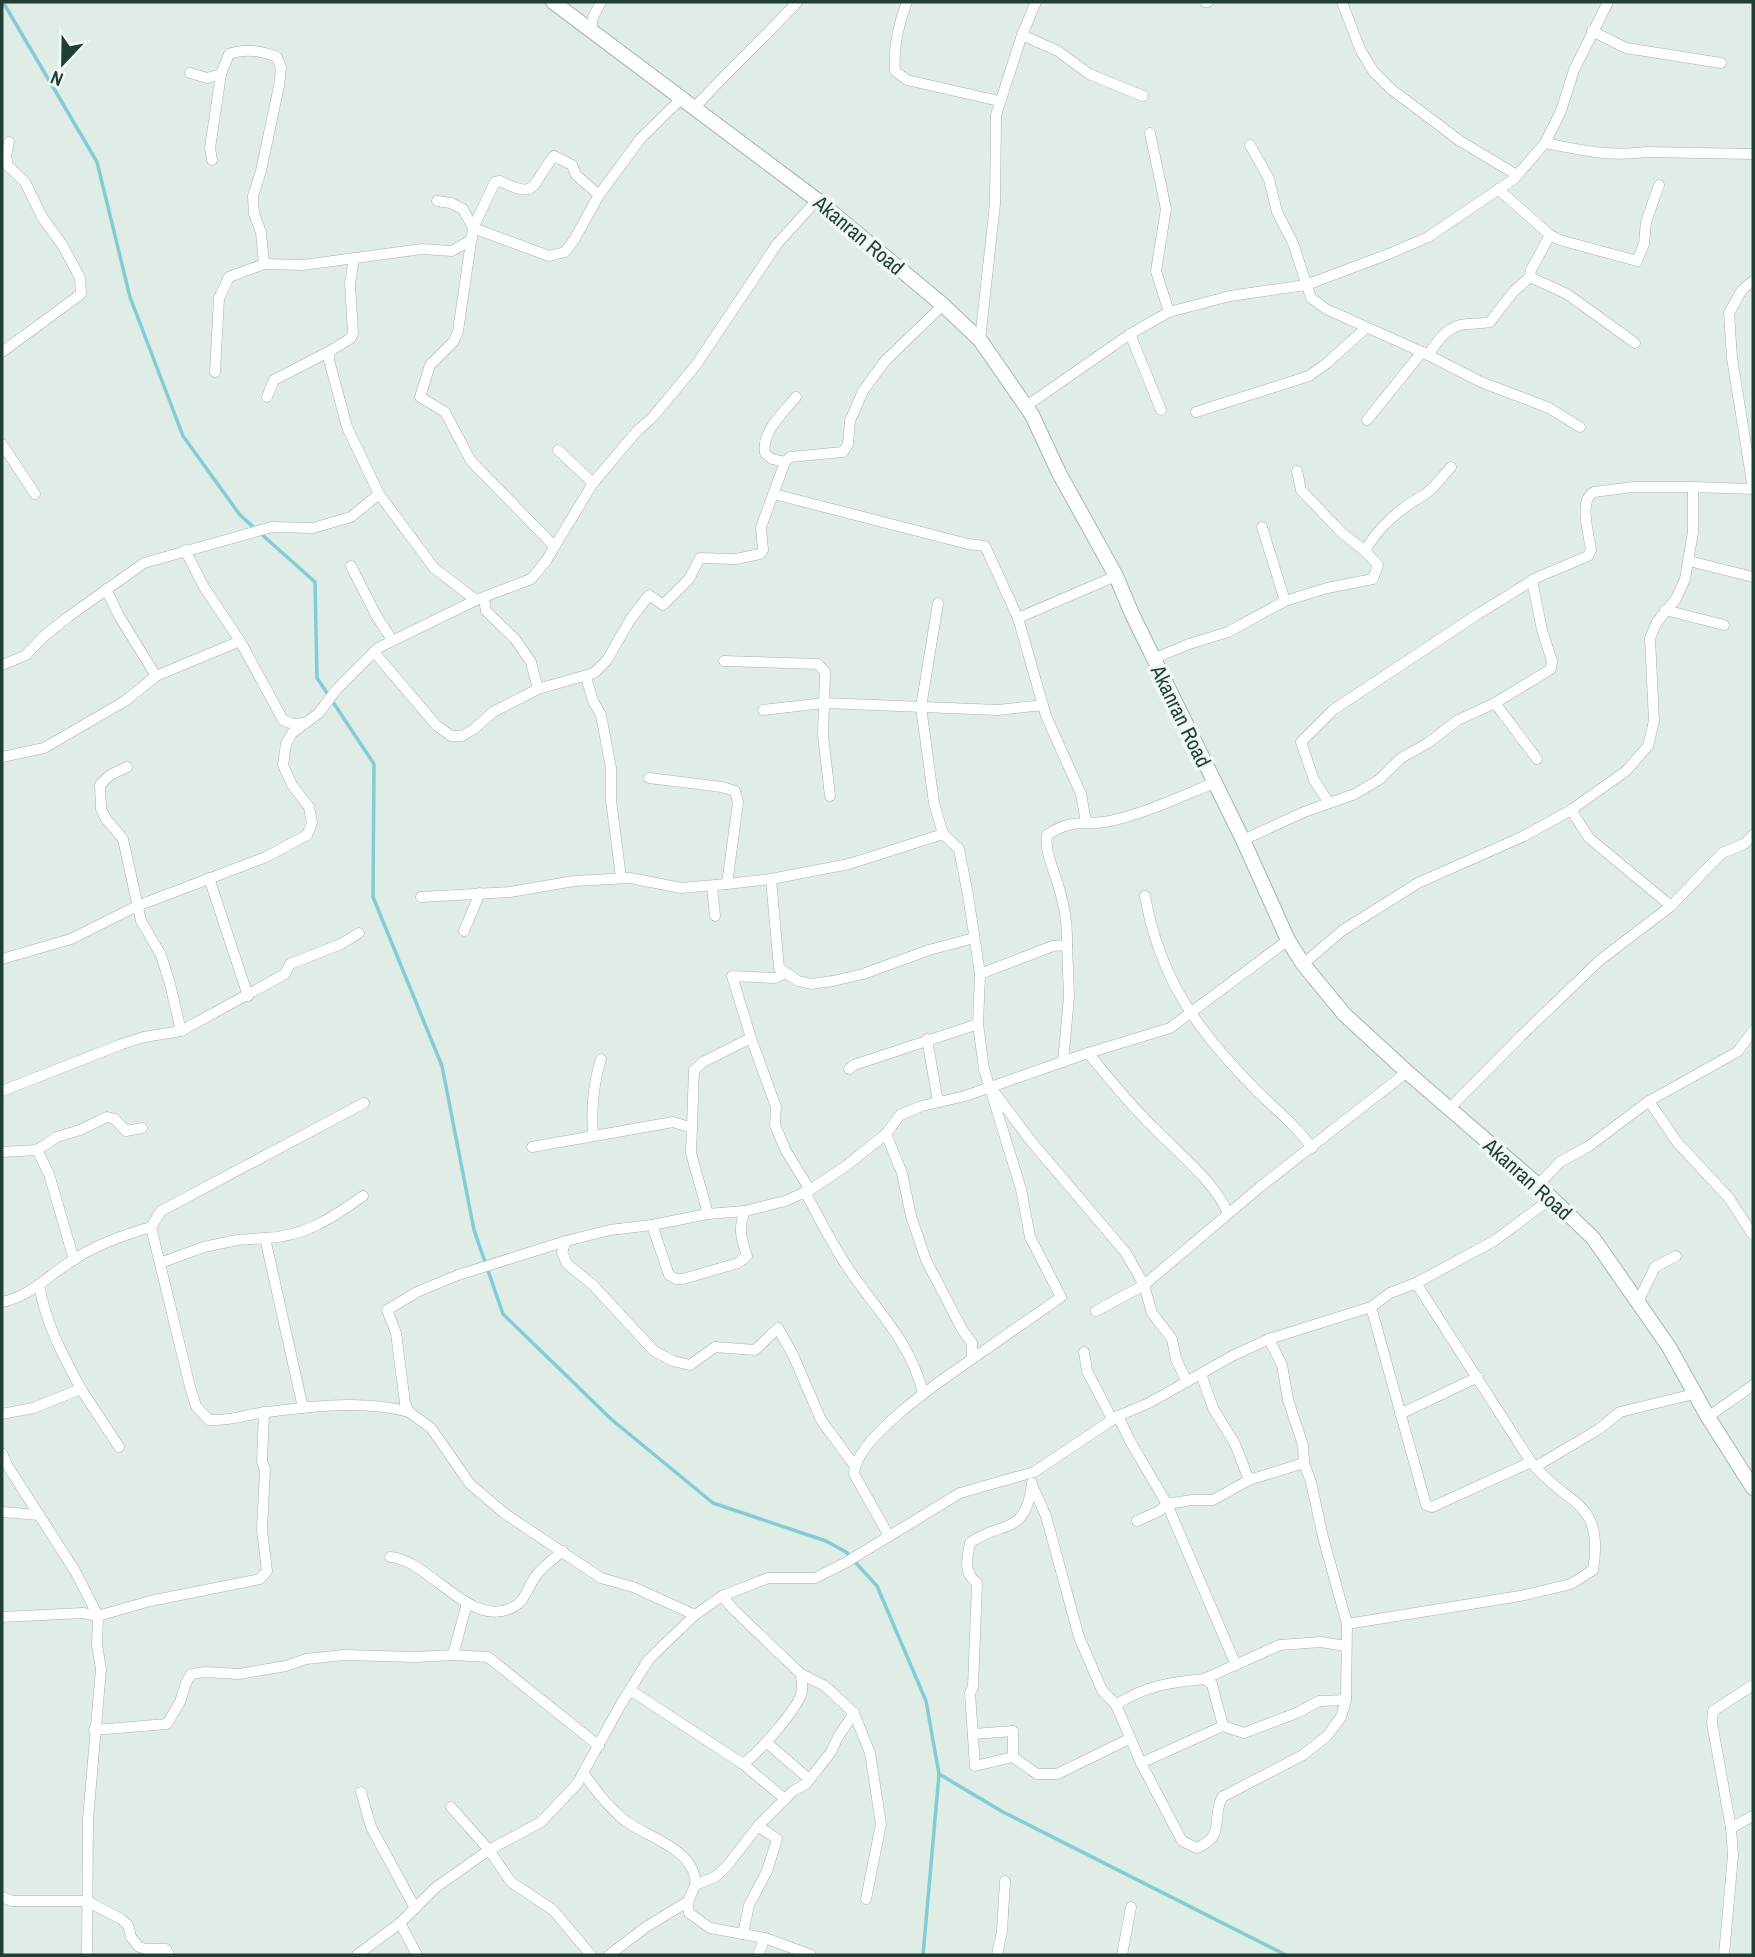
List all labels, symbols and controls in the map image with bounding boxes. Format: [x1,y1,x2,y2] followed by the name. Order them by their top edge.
[28,28,98,98] north arrow
[47,65,67,93] text: N
[807,188,910,281] street label: Akanran Road
[1143,659,1218,772] street label: Akanran Road
[1477,1131,1579,1227] street label: Akanran Road

